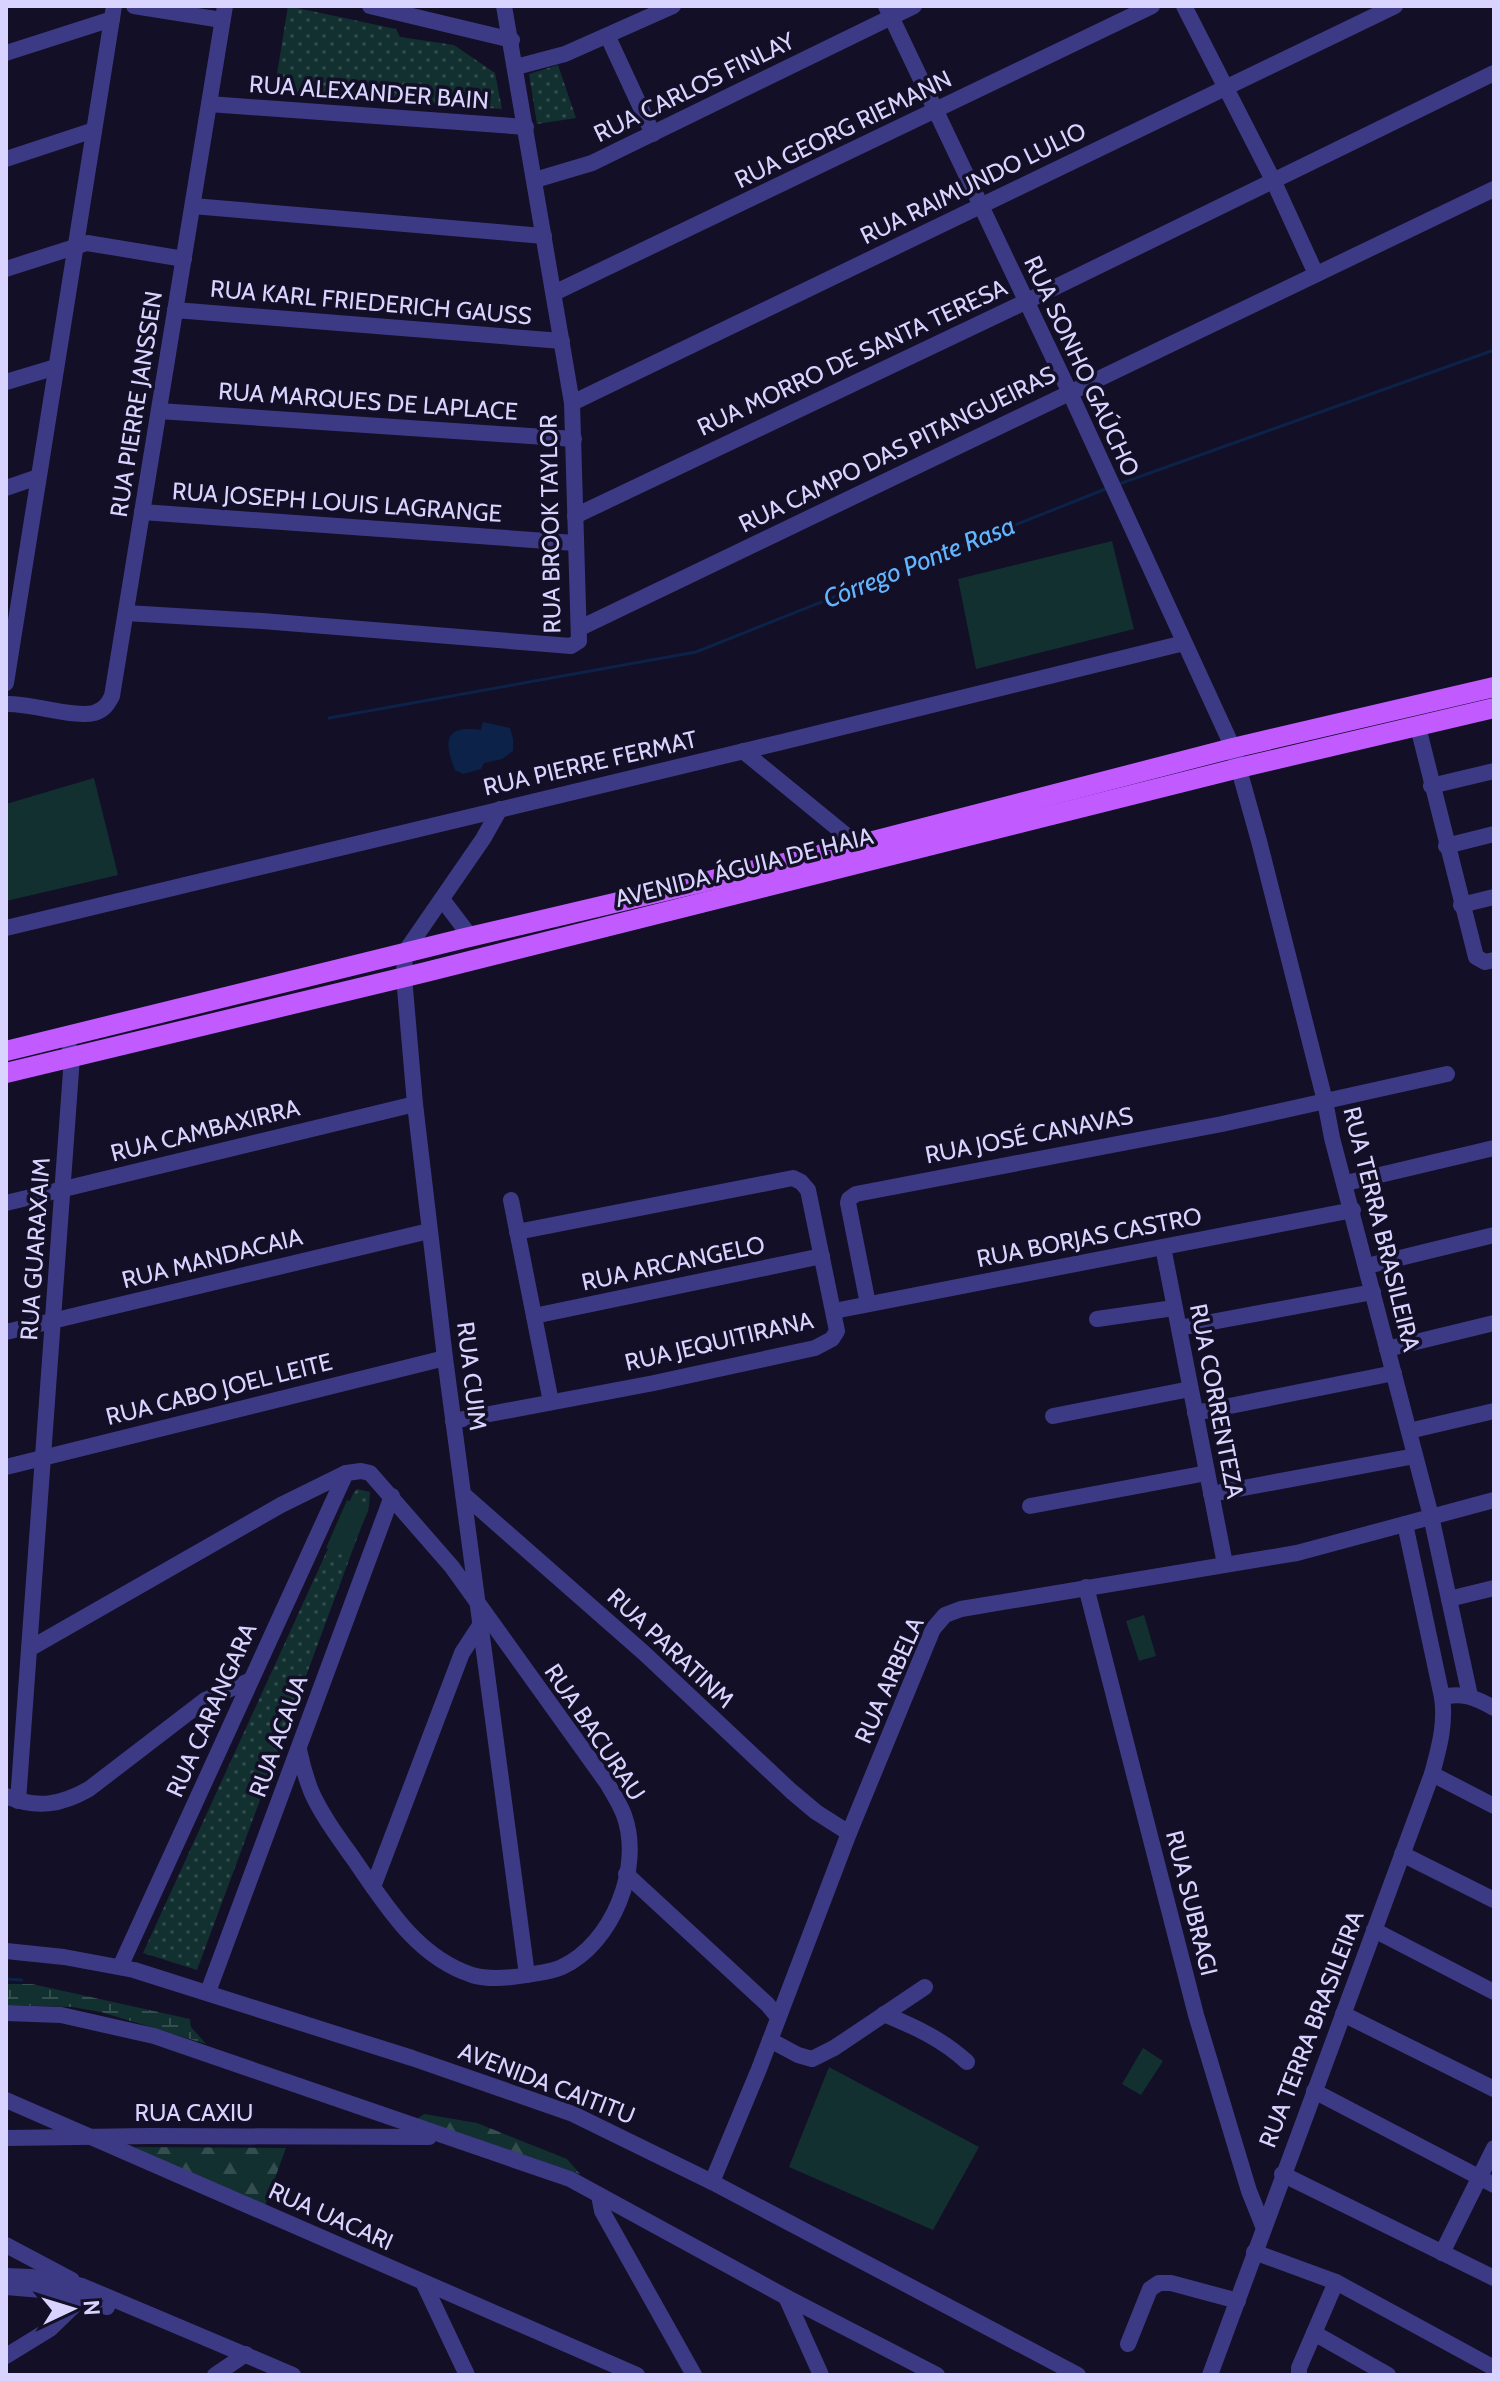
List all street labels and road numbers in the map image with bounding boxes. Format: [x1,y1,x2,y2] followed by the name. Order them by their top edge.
[589,26,799,148] street label: RUA CARLOS FINLAY
[730,64,956,194] street label: RUA GEORG RIEMANN
[248,69,490,115] street label: RUA ALEXANDER BAIN
[855,116,1091,250] street label: RUA RAIMUNDO LULIO
[1018,251,1146,481] street label: RUA SONHO GAÚCHO
[692,272,1012,442] street label: RUA MORRO DE SANTA TERESA
[209,273,533,331] street label: RUA KARL FRIEDERICH GAUSS
[104,289,168,519] street label: RUA PIERRE JANSSEN
[734,360,1060,538] street label: RUA CAMPO DAS PITANGUEIRAS
[217,376,519,426] street label: RUA MARQUES DE LAPLACE
[534,414,566,634] street label: RUA BROOK TAYLOR
[171,476,503,528] street label: RUA JOSEPH LOUIS LAGRANGE
[480,724,700,802] street label: RUA PIERRE FERMAT
[612,821,876,913] street label: AVENIDA ÁGUIA DE HAIA
[107,1092,303,1168] street label: RUA CAMBAXIRRA
[923,1101,1135,1169] street label: RUA JOSÉ CANAVAS
[1338,1104,1427,1355] street label: RUA TERRA BRASILEIRA
[14,1157,56,1341] street label: RUA GUARAXAIM
[974,1201,1204,1273] street label: RUA BORJAS CASTRO
[119,1222,305,1294] street label: RUA MANDACAIA
[579,1229,767,1297] street label: RUA ARCANGELO
[1184,1301,1250,1501] street label: RUA CORRENTEZA
[622,1305,816,1377] street label: RUA JEQUITIRANA
[451,1320,493,1432] street label: RUA CUIM
[103,1347,335,1431] street label: RUA CABO JOEL LEITE
[602,1582,740,1714] street label: RUA PARATINM
[848,1612,930,1748] street label: RUA ARBELA
[160,1618,262,1802] street label: RUA CARANGARA
[539,1658,651,1806] street label: RUA BACURAU
[243,1671,313,1801] street label: RUA ACAUA
[1160,1827,1224,1979] street label: RUA SUBRAGI
[1252,1906,1370,2151] street label: RUA TERRA BRASILEIRA
[455,2036,639,2130] street label: AVENIDA CAITITU
[135,2098,253,2127] street label: RUA CAXIU
[264,2176,398,2256] street label: RUA UACARI

